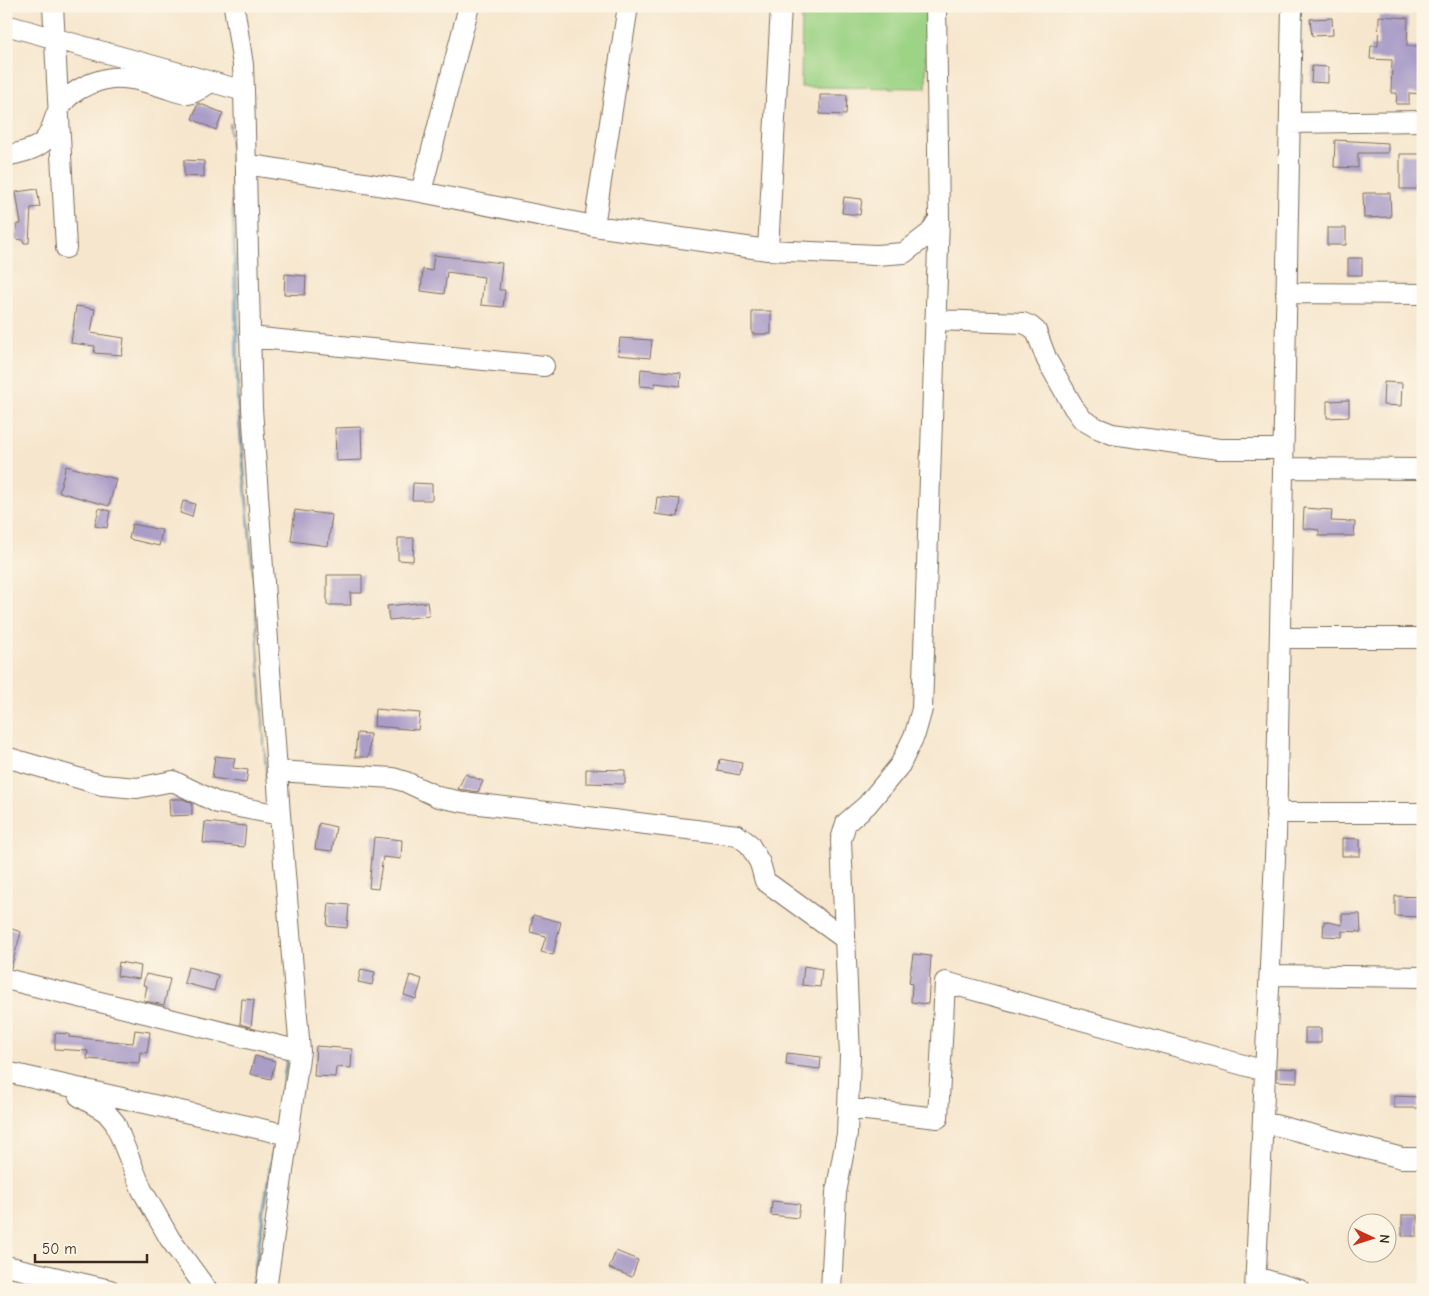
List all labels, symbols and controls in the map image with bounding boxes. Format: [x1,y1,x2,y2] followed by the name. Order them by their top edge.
[1346,1214,1396,1264] north arrow
[35,1231,148,1263] scale bar
[1376,1234,1393,1244] text: N
[42,1240,77,1258] text: 50 m

